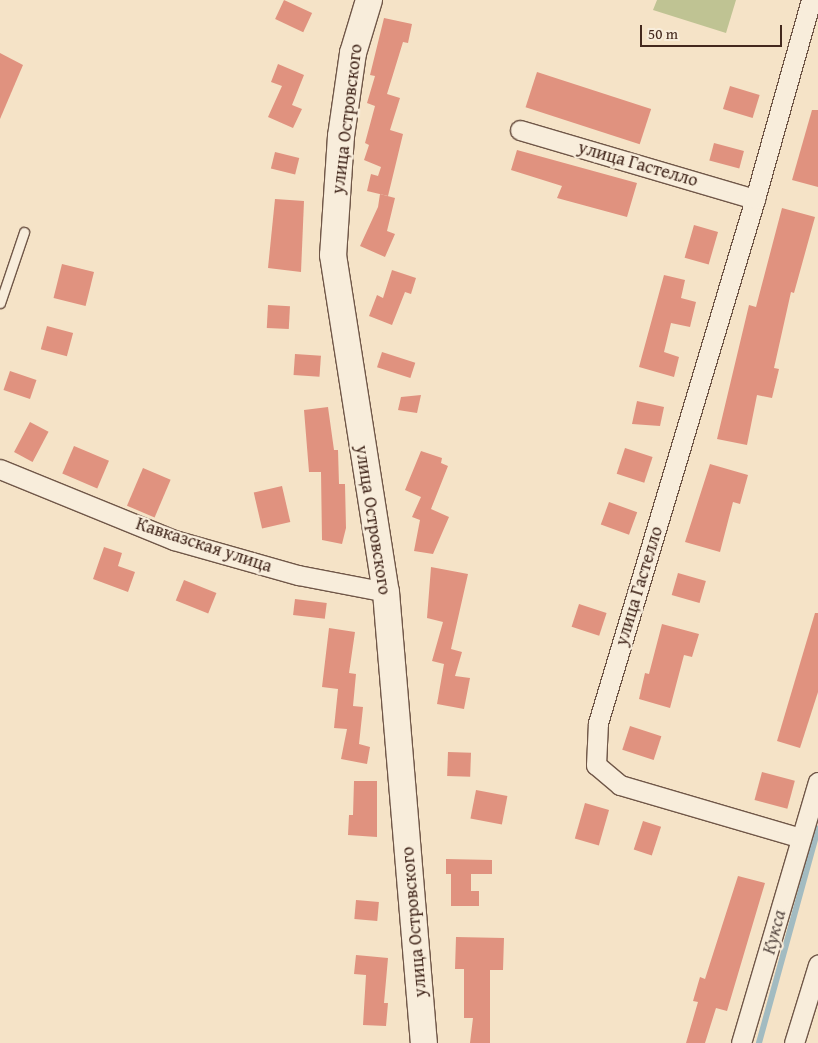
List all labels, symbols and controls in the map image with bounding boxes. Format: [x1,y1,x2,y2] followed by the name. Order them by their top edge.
[643,15,786,47] scale bar
[648,23,678,44] text: 50 m
[327,43,367,195] street label: улица Островского
[575,137,701,191] street label: улица Гастелло
[351,444,395,596] street label: улица Островского
[133,513,275,577] street label: Кавказская улица
[611,524,667,648] street label: улица Гастелло
[397,846,431,998] street label: улица Островского
[757,907,791,957] water label: Кукса

